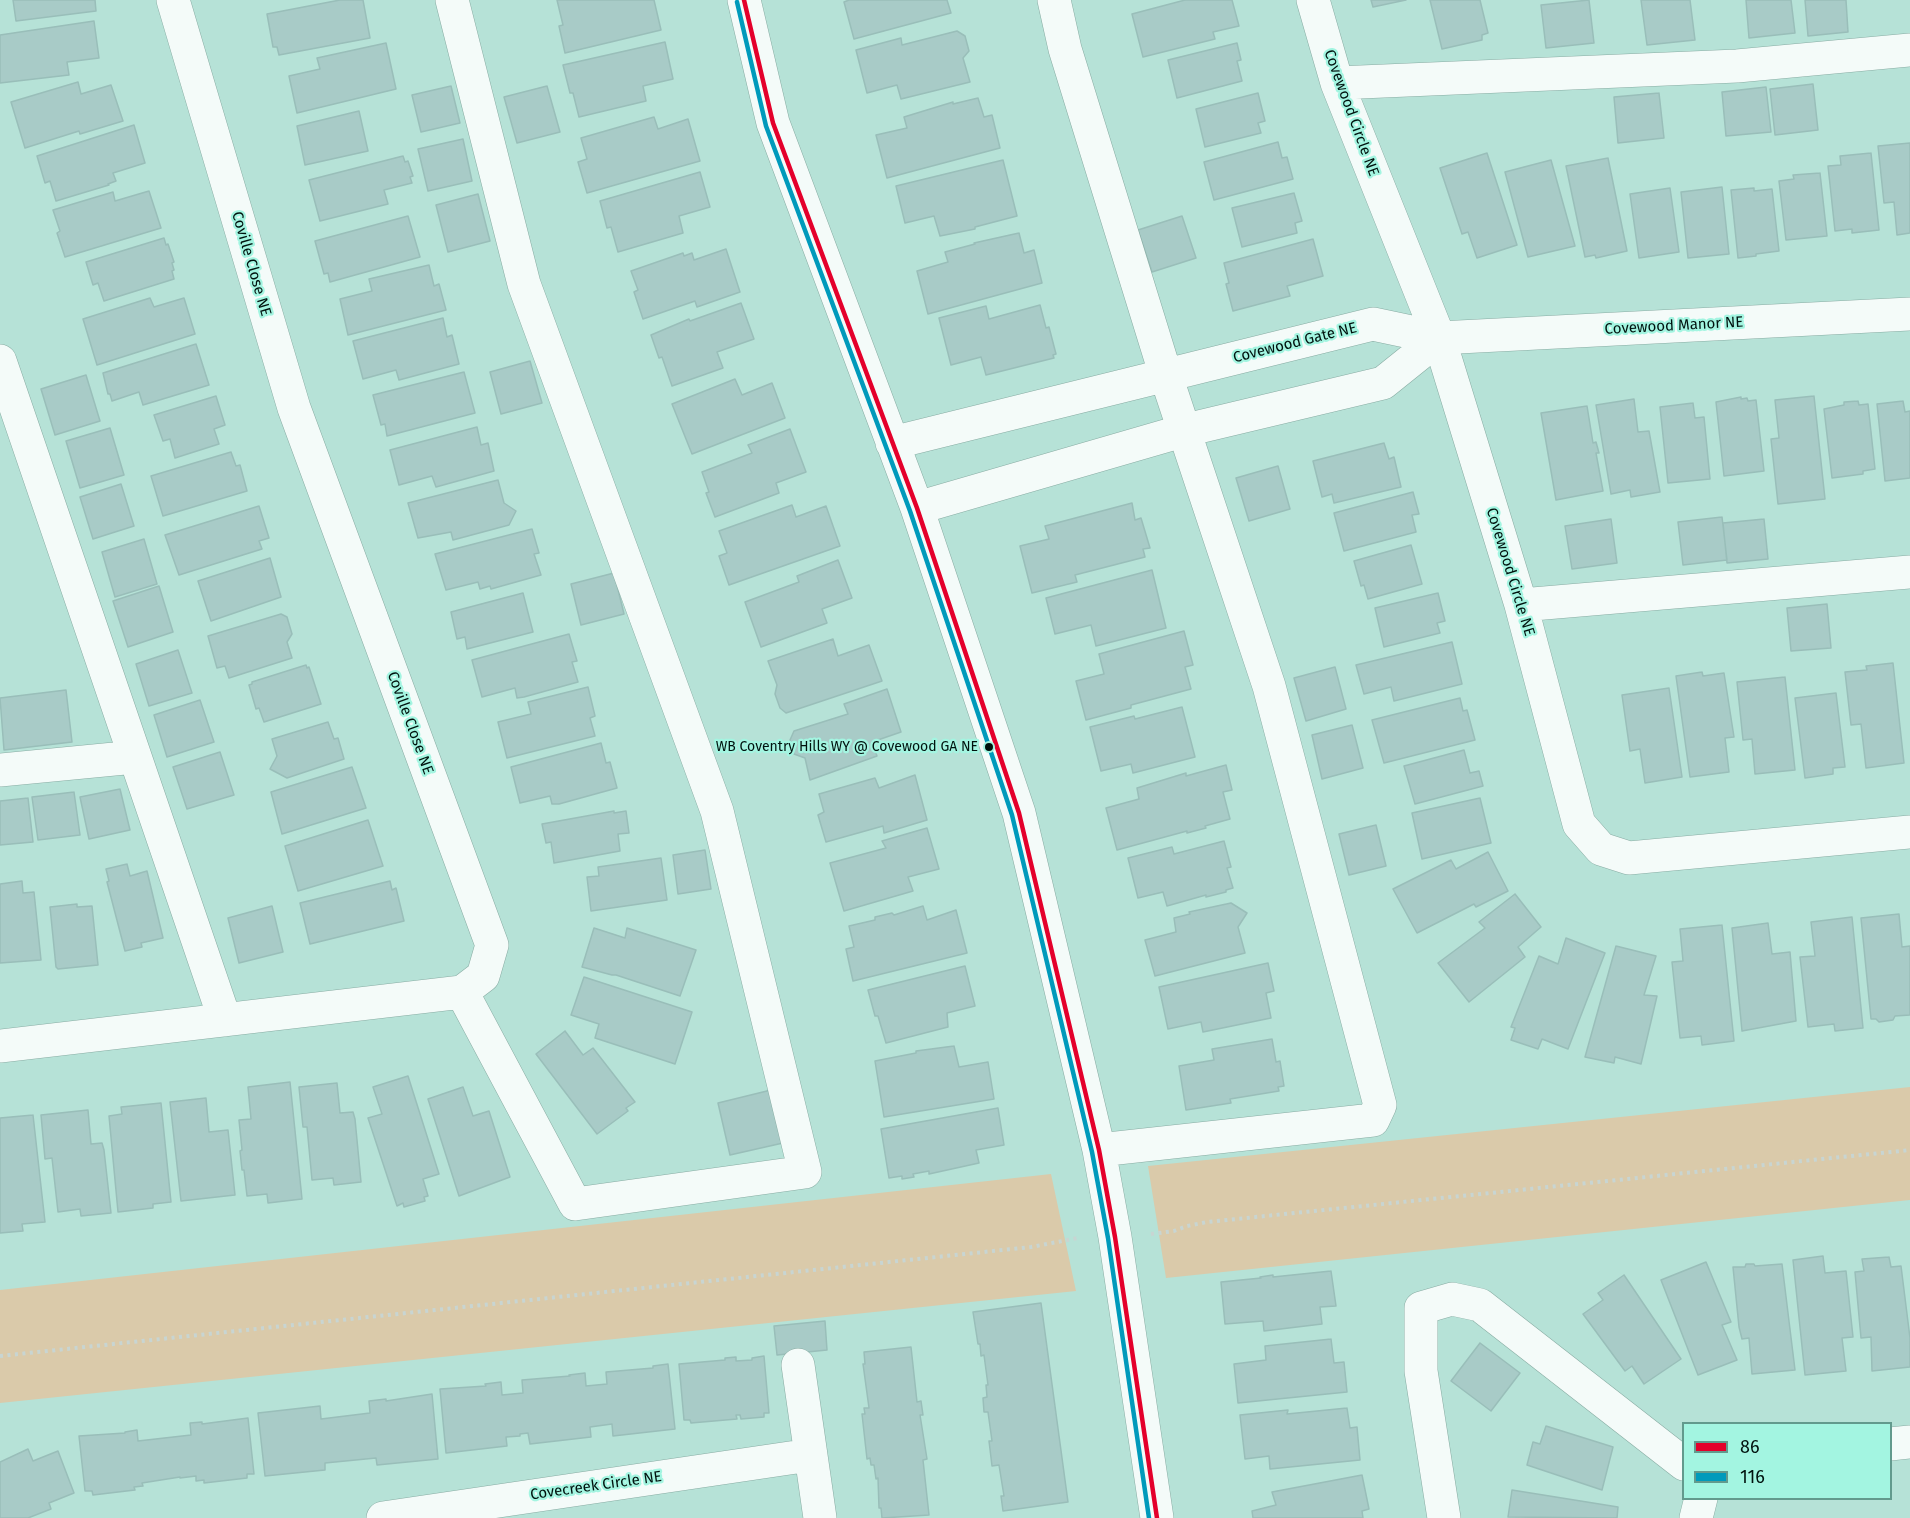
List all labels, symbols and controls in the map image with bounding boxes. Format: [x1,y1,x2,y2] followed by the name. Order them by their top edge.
[1320,47,1382,179] street label: Covewood Circle NE
[227,210,275,318] street label: Coville Close NE
[1604,313,1744,339] street label: Covewood Manor NE
[1231,319,1359,367] street label: Covewood Gate NE
[1482,506,1538,638] street label: Covewood Circle NE
[383,669,437,777] street label: Coville Close NE
[716,739,978,755] place label: WB Coventry Hills WY @ Covewood GA NE
[983,741,995,753] marker: WB Coventry Hills WY @ Covewood GA NE
[1682,1422,1892,1500] legend
[1740,1436,1760,1458] text: 86
[1740,1466,1765,1488] text: 116
[529,1468,663,1504] street label: Covecreek Circle NE

